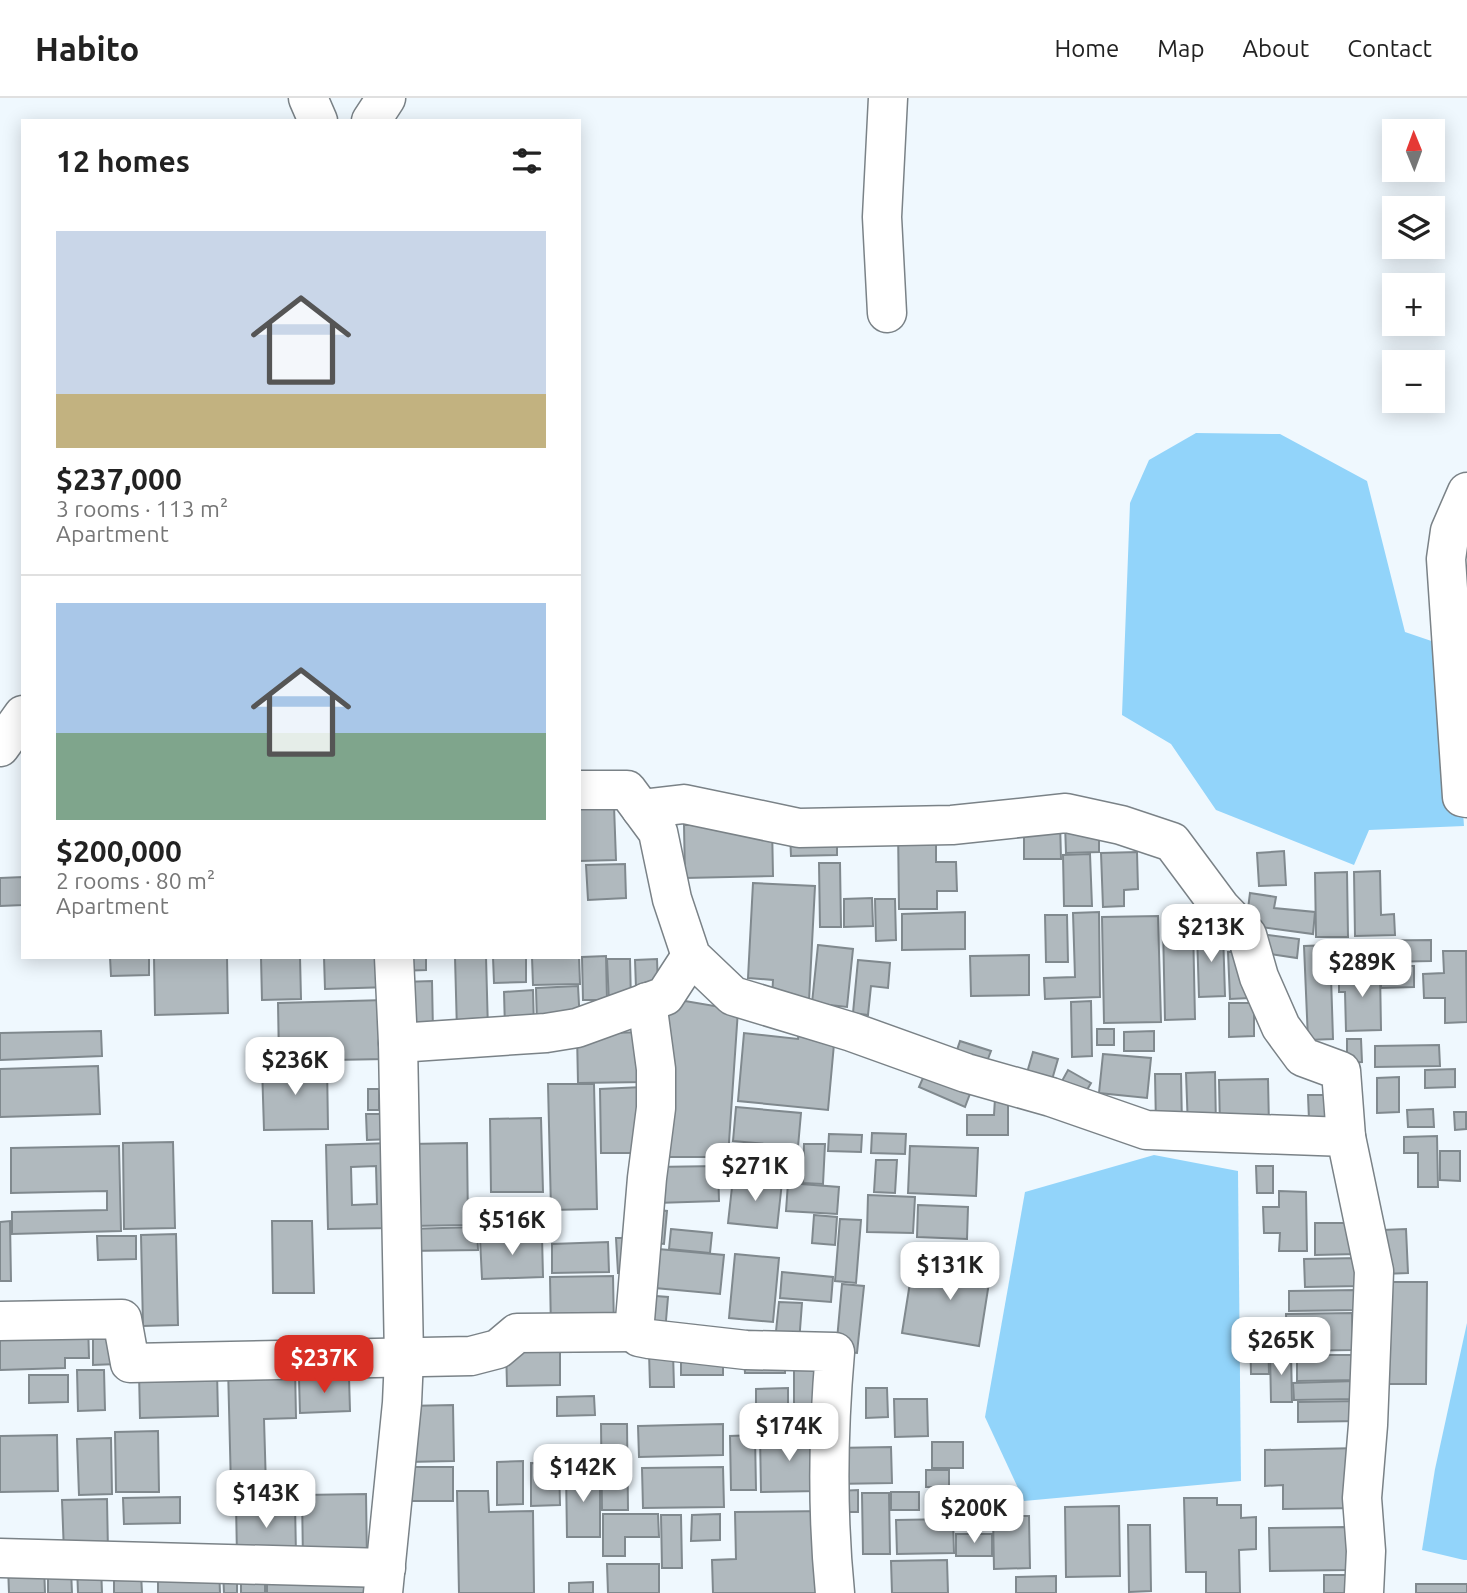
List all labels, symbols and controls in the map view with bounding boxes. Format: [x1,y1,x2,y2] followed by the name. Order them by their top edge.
[35,30,139,67] text: Habito
[1054,35,1119,62] text: Home
[1157,35,1204,62] text: Map
[1242,35,1309,62] text: About
[1347,35,1432,62] text: Contact
[1382,119,1446,182] north arrow
[1382,119,1445,413] map controls
[508,142,546,180] icon: filters
[56,144,190,178] text: 12 homes
[1382,196,1445,259] button: layers
[1382,273,1445,336] button: +
[238,277,364,403] icon: home
[1382,350,1445,413] button: −
[56,462,182,496] text: $237,000
[56,496,228,521] text: 3 rooms · 113 m²
[56,521,169,546] text: Apartment
[238,649,364,775] icon: home
[56,834,182,868] text: $200,000
[56,868,215,893] text: 2 rooms · 80 m²
[56,893,169,918] text: Apartment
[1162,904,1260,964] pin: $213K
[1177,914,1245,939] text: $213K
[1313,940,1411,999] pin: $289K
[1328,949,1396,974] text: $289K
[246,1038,344,1097] pin: $236K
[261,1047,329,1072] text: $236K
[706,1144,804,1203] pin: $271K
[721,1153,789,1178] text: $271K
[463,1198,561,1257] pin: $516K
[478,1207,546,1232] text: $516K
[901,1242,999,1302] pin: $131K
[916,1252,984,1277] text: $131K
[1232,1318,1330,1377] pin: $265K
[1247,1327,1315,1352] text: $265K
[275,1336,373,1395] pin: $237K
[290,1345,358,1370] text: $237K
[740,1404,838,1463] pin: $174K
[755,1413,823,1438] text: $174K
[534,1444,632,1504] pin: $142K
[549,1454,617,1479] text: $142K
[217,1470,315,1530] pin: $143K
[232,1480,300,1505] text: $143K
[925,1486,1023,1545] pin: $200K
[940,1495,1008,1520] text: $200K

